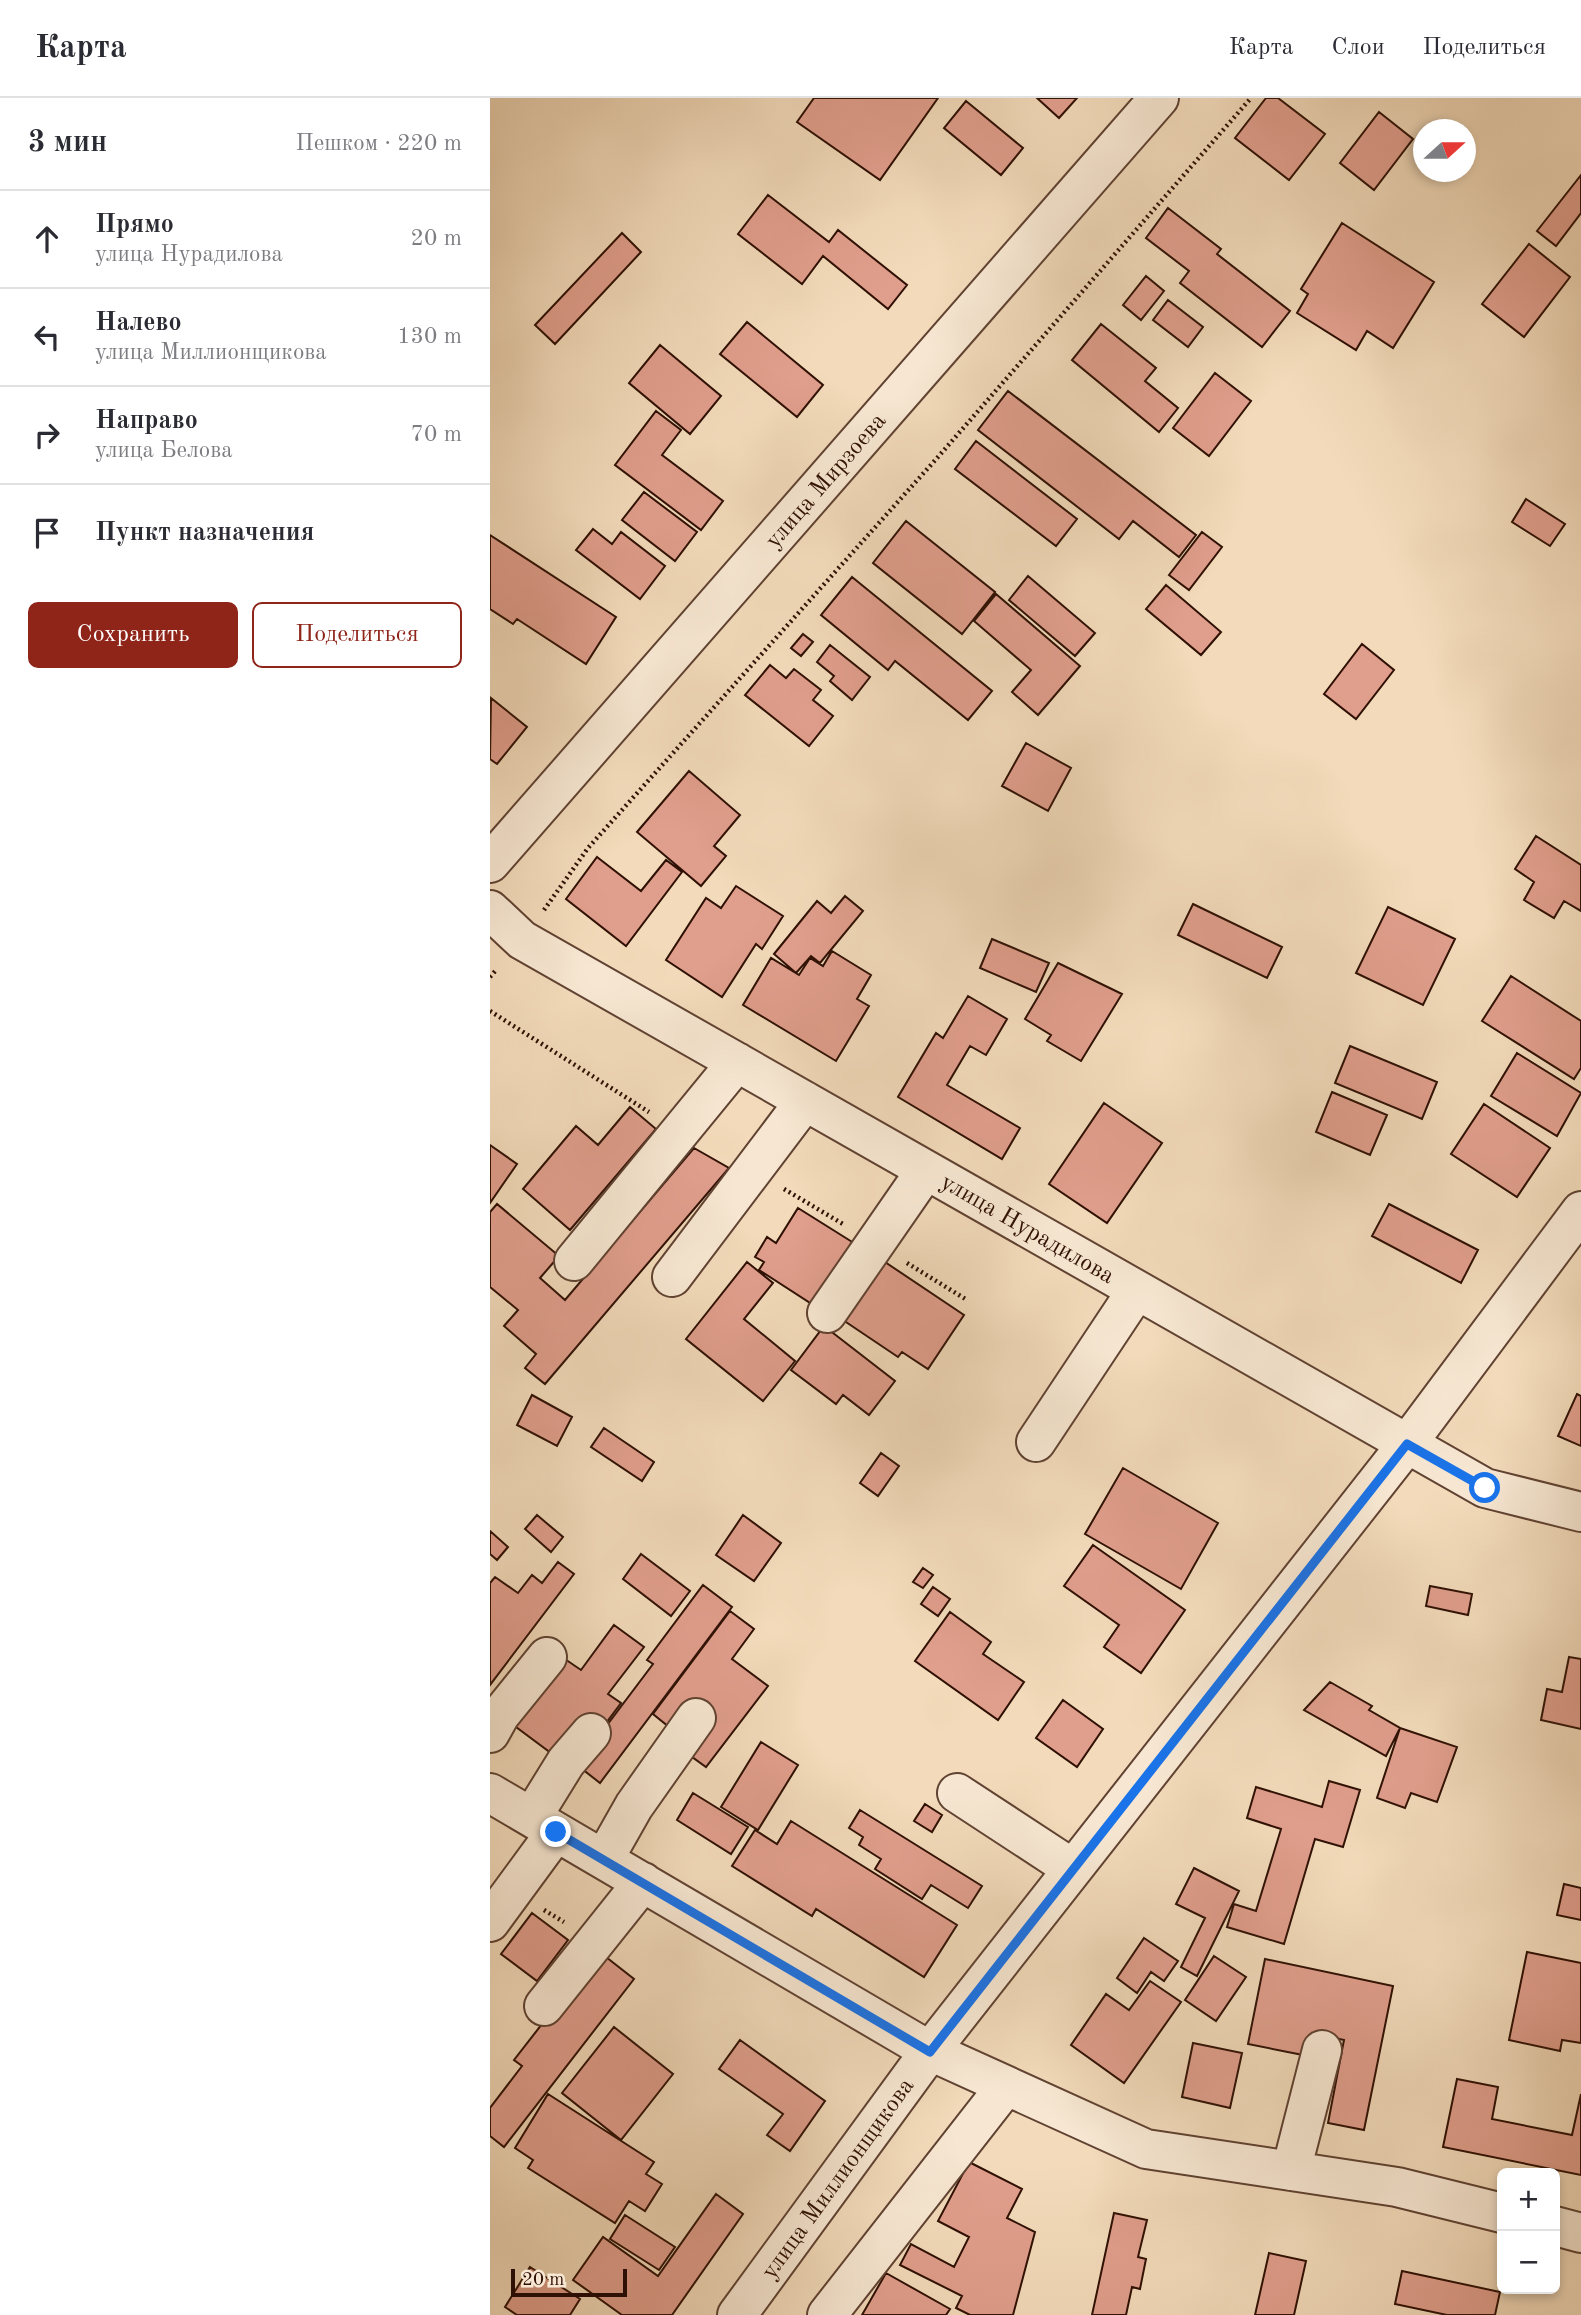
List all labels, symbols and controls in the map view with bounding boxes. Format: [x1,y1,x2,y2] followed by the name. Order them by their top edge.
[35,32,127,65] text: Карта
[1229,36,1294,60] text: Карта
[1332,36,1385,60] text: Слои
[1423,36,1546,60] text: Поделиться
[1413,119,1476,182] north arrow
[28,128,107,158] text: 3 мин
[296,132,462,155] text: Пешком · 220 m
[95,212,174,238] text: Прямо
[28,220,66,258] icon: ahead
[411,227,462,250] text: 20 m
[95,243,283,266] text: улица Нурадилова
[95,310,182,336] text: Налево
[28,318,66,356] icon: left
[397,325,462,348] text: 130 m
[95,341,327,364] text: улица Миллионщикова
[95,408,198,434] text: Направо
[762,409,892,553] street label: улица Мирзоева
[28,416,66,454] icon: right
[411,423,462,446] text: 70 m
[95,439,233,462] text: улица Белова
[28,514,66,552] icon: arrive
[95,520,314,546] text: Пункт назначения
[28,602,238,668] button: Сохранить
[252,602,462,668] button: Поделиться
[936,1170,1118,1289] street label: улица Нурадилова
[1469,1472,1500,1503] route start
[540,1816,571,1847] route end
[758,2074,919,2284] street label: улица Миллионщикова
[1497,2168,1560,2294] map controls
[1497,2168,1560,2231] button: +
[1497,2231,1560,2294] button: −
[511,2266,626,2298] scale bar
[522,2271,564,2290] text: 20 m

